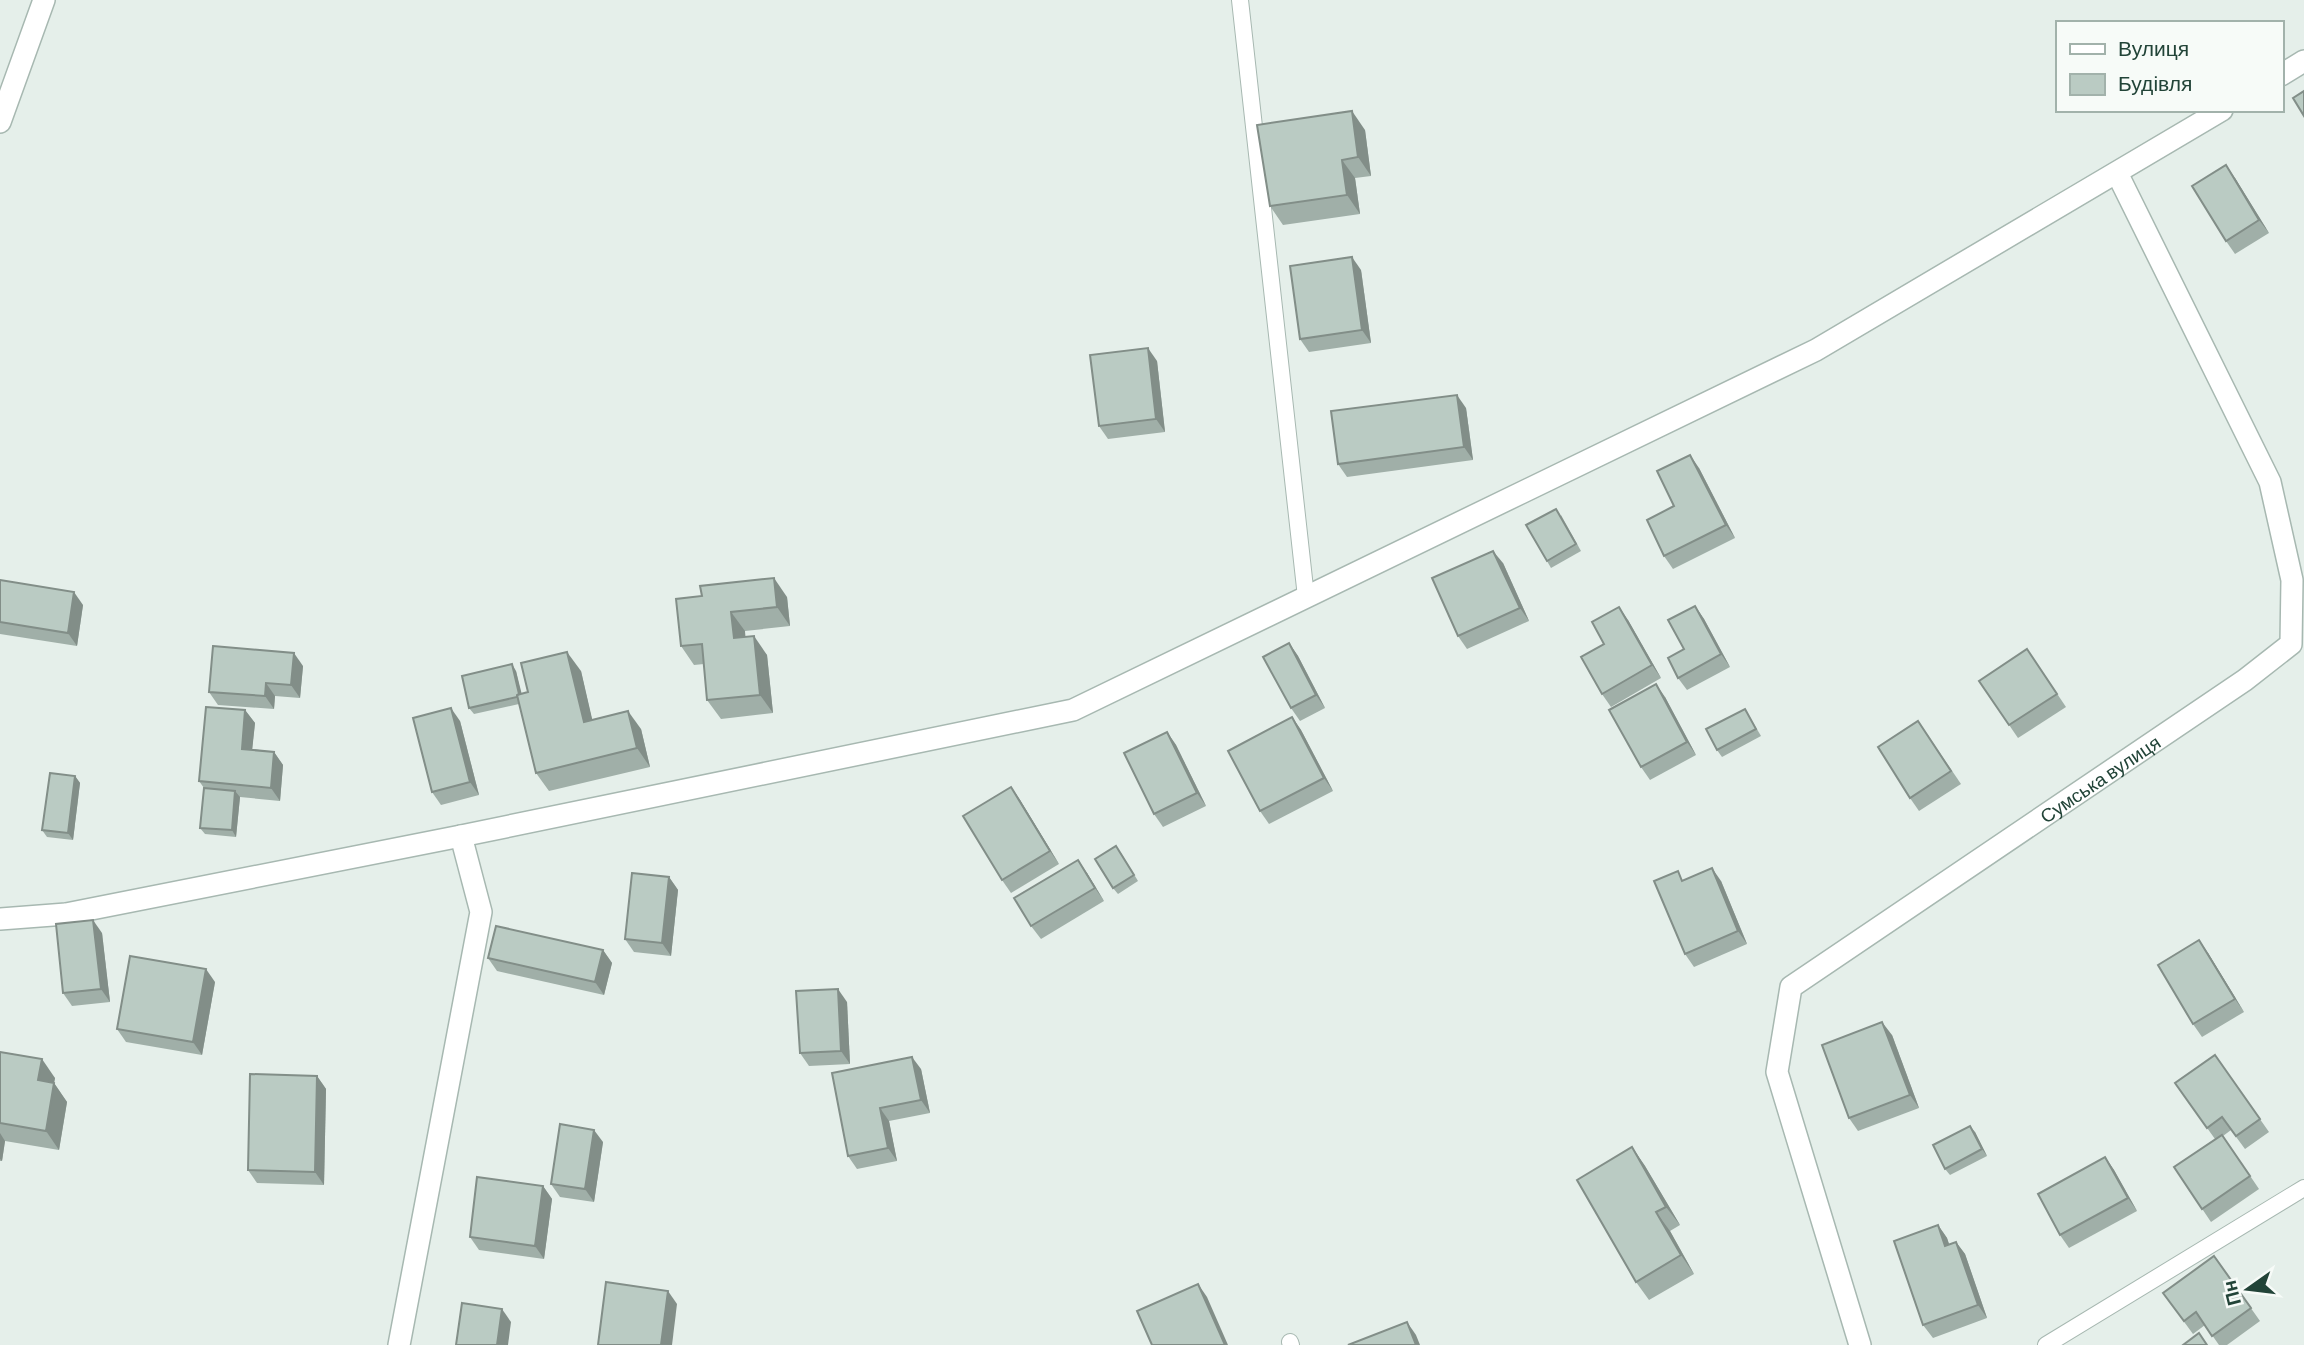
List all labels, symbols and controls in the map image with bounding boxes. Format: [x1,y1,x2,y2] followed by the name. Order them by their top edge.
[2056,21,2283,112] legend
[2118,35,2189,60] text: Вулиця
[2118,70,2192,95] text: Будівля
[2035,730,2164,827] street label: Сумська вулиця
[2213,1254,2283,1324] north arrow
[2217,1278,2245,1308] text: Пн

